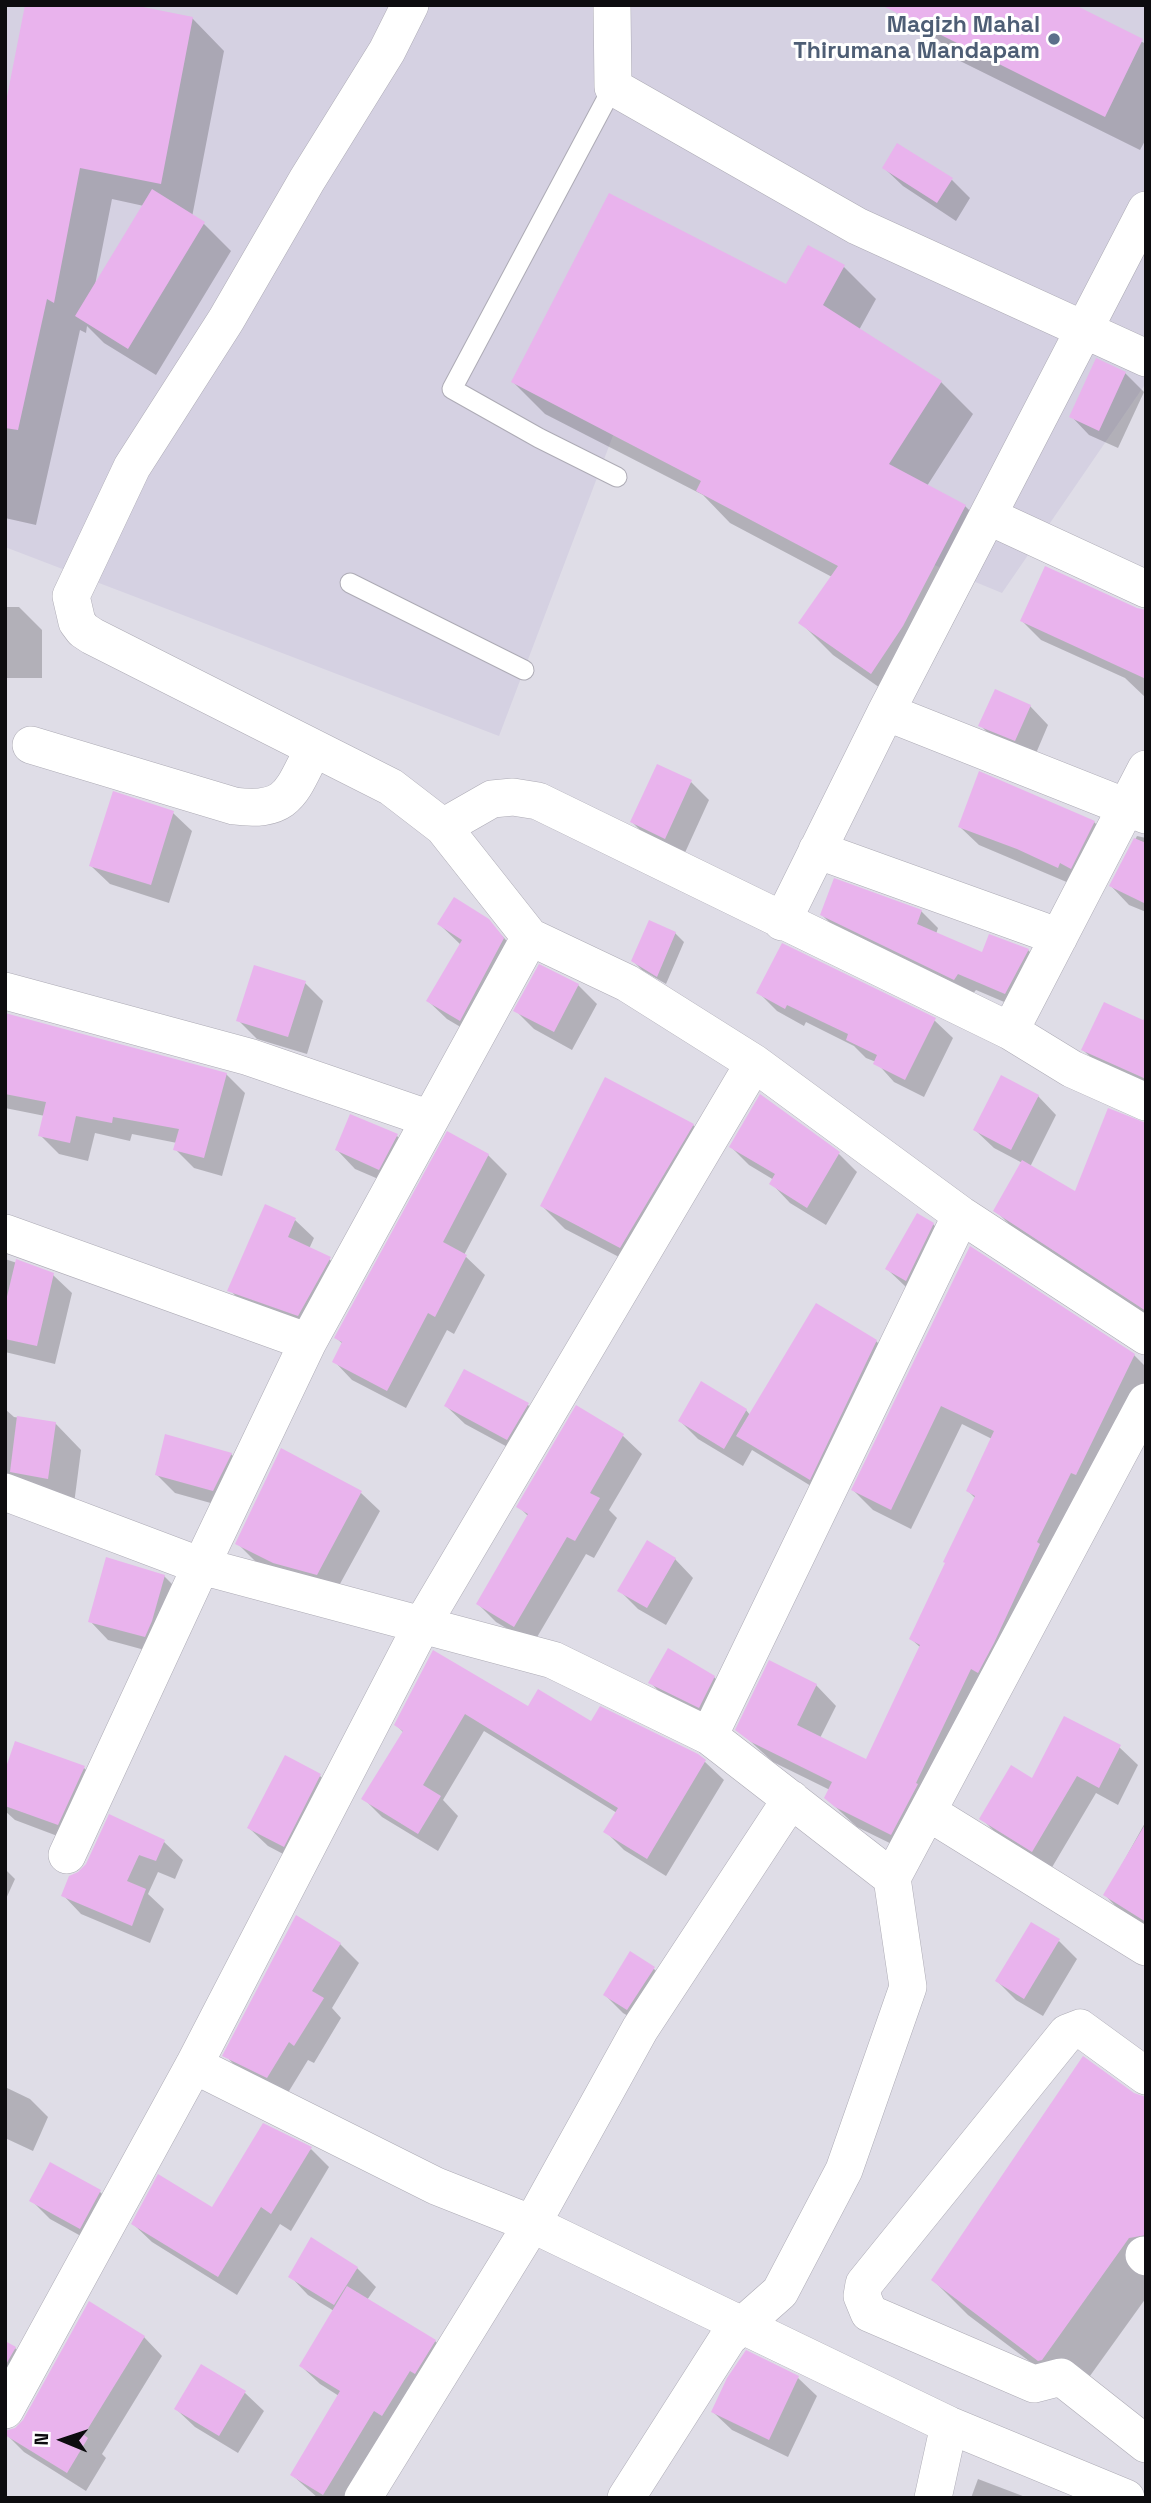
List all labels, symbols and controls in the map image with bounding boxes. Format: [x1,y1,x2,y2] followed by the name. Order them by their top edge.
[793,12,1040,66] place label: Magizh Mahal Thirumana Mandapam
[1046,31,1062,47] marker: Magizh Mahal Thirumana Mandapam
[28,2405,98,2475] north arrow
[29,2432,54,2446] text: N

